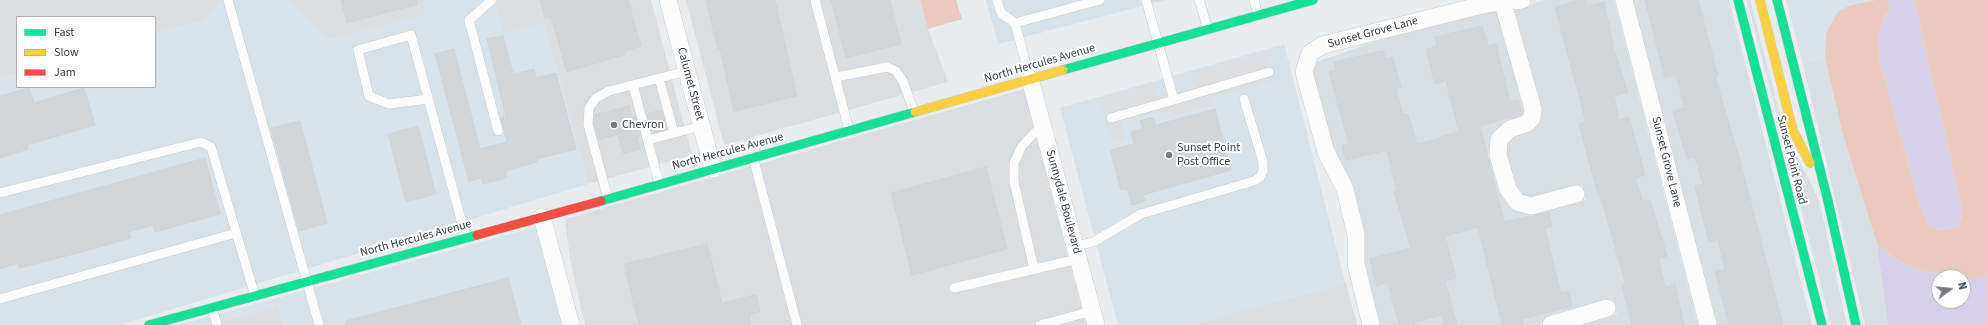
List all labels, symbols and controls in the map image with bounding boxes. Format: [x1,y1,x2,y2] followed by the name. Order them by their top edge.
[1326,14,1420,52] street label: Sunset Grove Lane
[16,16,156,88] legend
[54,24,74,41] text: Fast
[983,41,1097,87] street label: North Hercules Avenue
[54,44,79,61] text: Slow
[673,46,707,122] street label: Calumet Street
[54,64,76,81] text: Jam
[1773,114,1809,206] street label: Sunset Point Road
[1648,115,1684,209] street label: Sunset Grove Lane
[622,118,664,132] place label: Chevron
[609,120,619,130] marker: Chevron
[671,130,785,174] street label: North Hercules Avenue
[1177,141,1240,169] place label: Sunset Point Post Office
[1042,148,1084,256] street label: Sunnydale Boulevard
[1164,150,1174,160] marker: Sunset Point Post Office
[359,217,473,261] street label: North Hercules Avenue
[1931,269,1971,309] north arrow
[1954,281,1970,291] text: N

